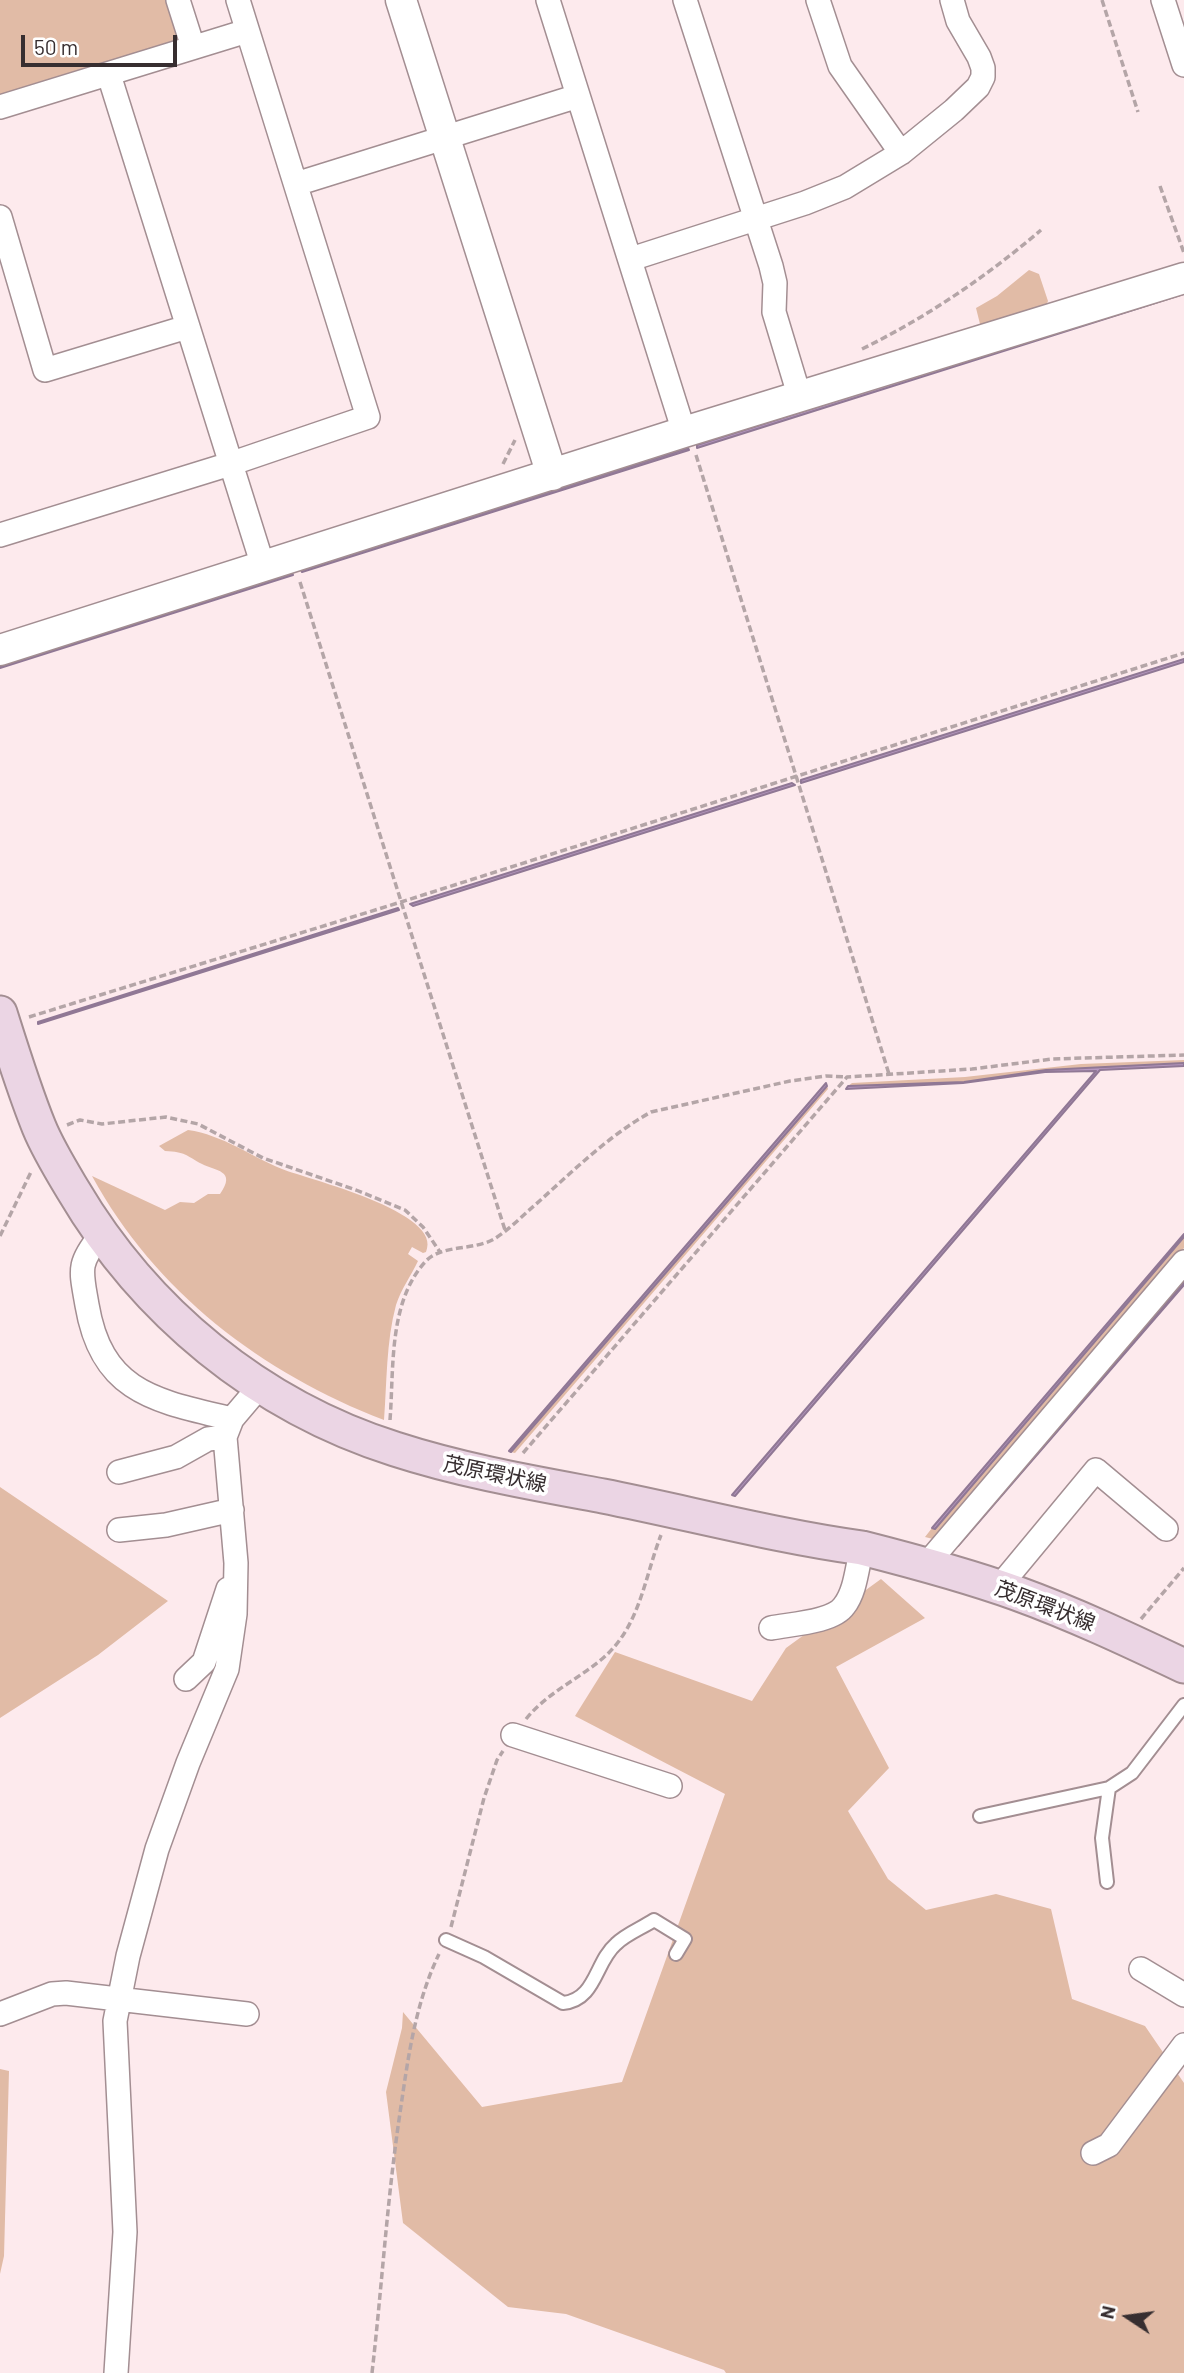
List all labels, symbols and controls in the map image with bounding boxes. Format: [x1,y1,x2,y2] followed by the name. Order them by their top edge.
[24,21,180,65] scale bar
[34,34,78,59] text: 50 m
[441,1451,549,1497] street label: 茂原環状線
[991,1575,1099,1637] street label: 茂原環状線
[1093,2282,1163,2352] north arrow
[1094,2303,1120,2321] text: N

